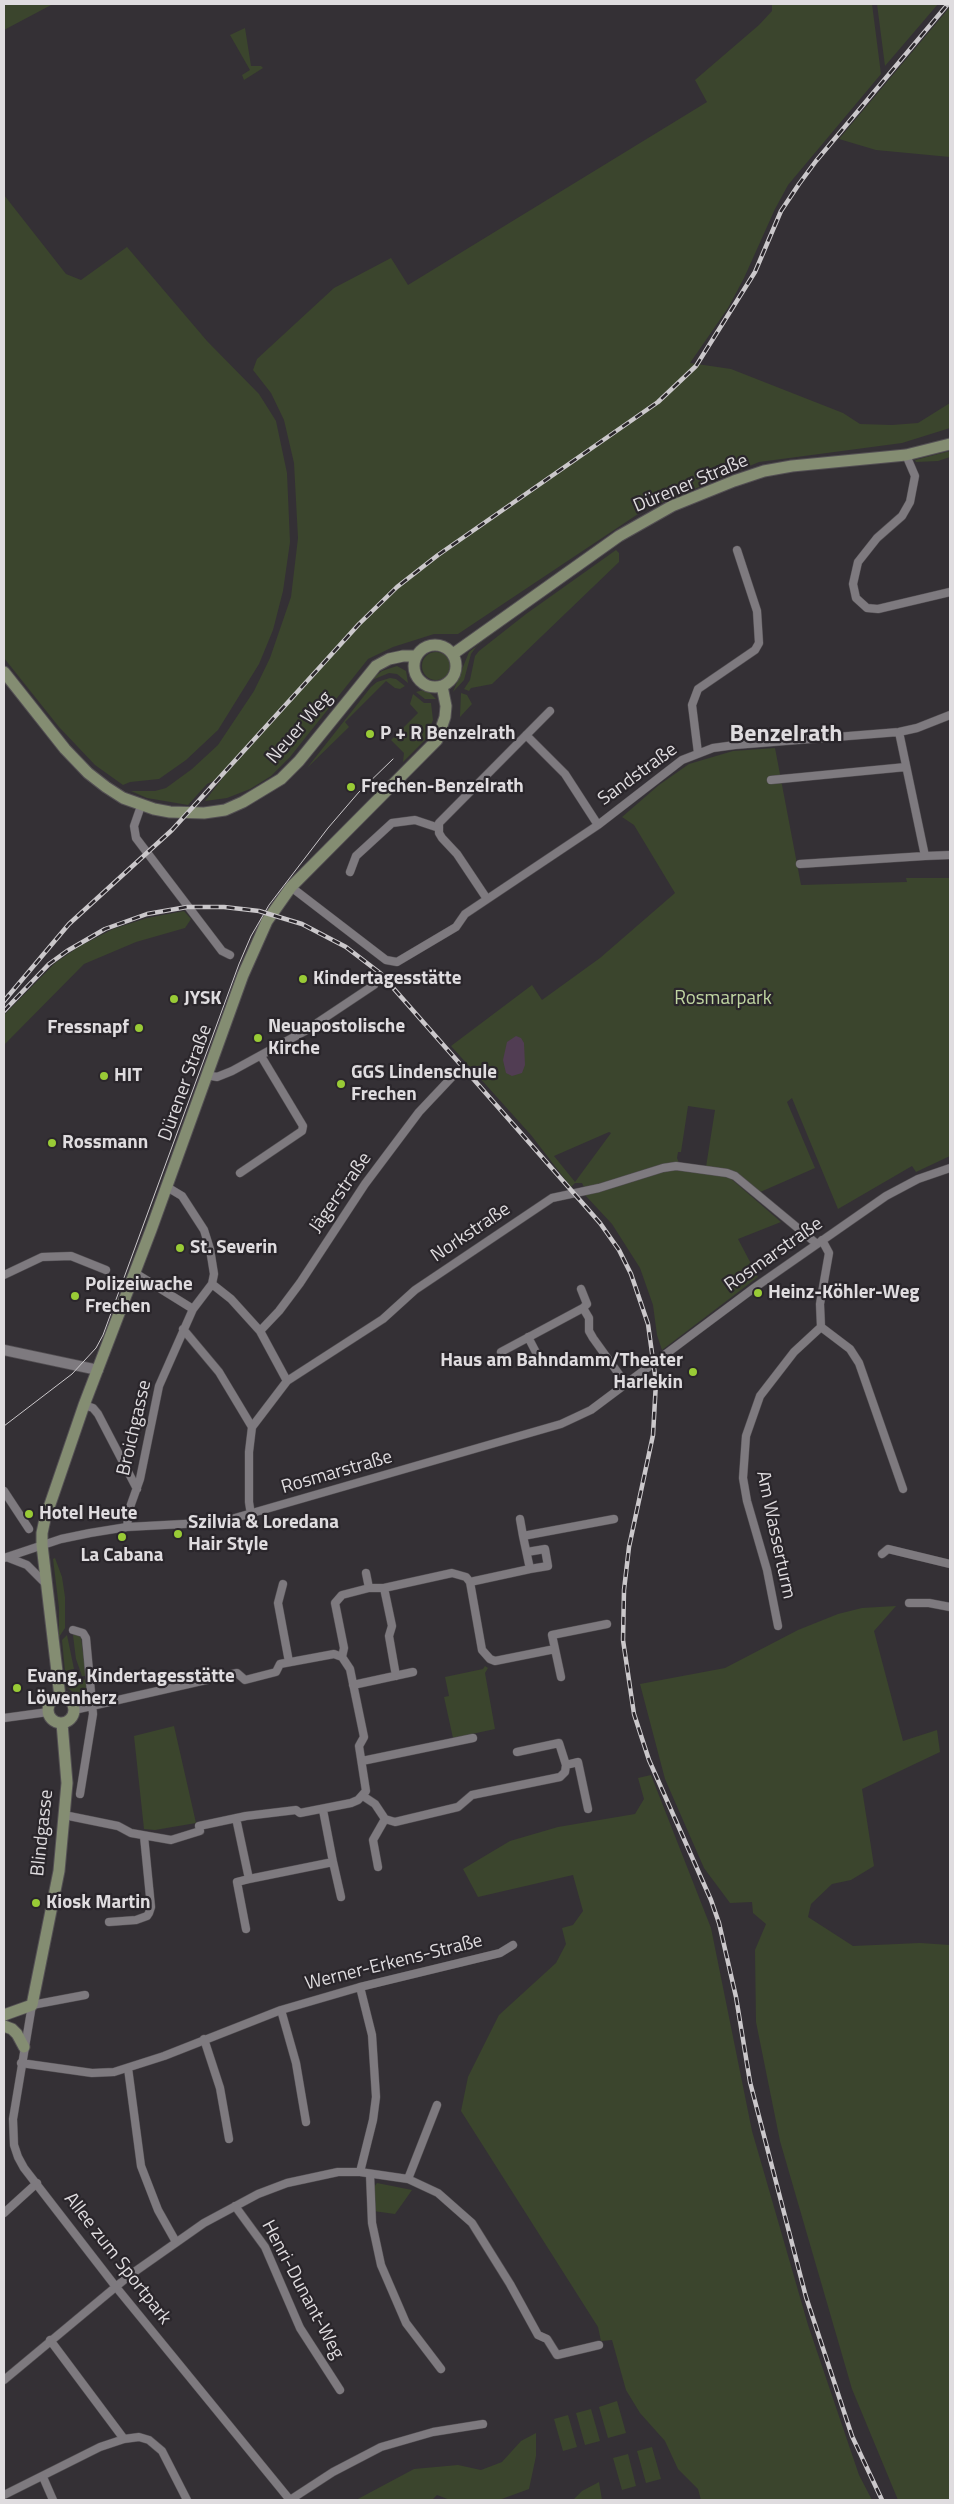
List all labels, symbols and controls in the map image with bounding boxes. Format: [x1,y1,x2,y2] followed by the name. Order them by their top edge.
[630,450,752,518] street label: Dürener Straße
[262,687,338,769] street label: Neuer Weg
[730,721,842,749] district label: Benzelrath
[380,723,516,745] place label: P + R Benzelrath
[364,728,376,740] marker: P + R Benzelrath
[594,739,682,811] street label: Sandstraße
[361,776,524,798] place label: Frechen-Benzelrath
[345,781,357,793] marker: Frechen-Benzelrath
[313,968,461,990] place label: Kindertagesstätte
[297,973,309,985] marker: Kindertagesstätte
[184,988,222,1010] place label: JYSK
[674,988,772,1010] park label: Rosmarpark
[168,993,180,1005] marker: JYSK
[268,1016,405,1060] place label: Neuapostolische Kirche
[47,1017,129,1039] place label: Fressnapf
[133,1022,145,1034] marker: Fressnapf
[154,1022,218,1144] street label: Dürener Straße
[252,1032,264,1044] marker: Neuapostolische Kirche
[351,1062,497,1106] place label: GGS Lindenschule Frechen
[114,1065,142,1087] place label: HIT
[98,1070,110,1082] marker: HIT
[335,1078,347,1090] marker: GGS Lindenschule Frechen
[62,1132,148,1154] place label: Rossmann
[46,1137,58,1149] marker: Rossmann
[305,1148,377,1238] street label: Jägerstraße
[427,1198,515,1268] street label: Norkstraße
[721,1213,827,1297] street label: Rosmarstraße
[190,1237,278,1259] place label: St. Severin
[174,1242,186,1254] marker: St. Severin
[85,1274,193,1318] place label: Polizeiwache Frechen
[768,1282,920,1304] place label: Heinz-Köhler-Weg
[752,1287,764,1299] marker: Heinz-Köhler-Weg
[69,1290,81,1302] marker: Polizeiwache Frechen
[440,1350,683,1394] place label: Haus am Bahndamm/Theater Harlekin
[687,1366,699,1378] marker: Haus am Bahndamm/Theater Harlekin
[113,1378,157,1478] street label: Broichgasse
[279,1446,395,1500] street label: Rosmarstraße
[750,1469,800,1601] street label: Am Wasserturm
[39,1503,137,1525] place label: Hotel Heute
[23,1508,35,1520] marker: Hotel Heute
[188,1512,339,1556] place label: Szilvia & Loredana Hair Style
[172,1528,184,1540] marker: Szilvia & Loredana Hair Style
[116,1531,128,1543] marker: La Cabana
[80,1545,164,1567] place label: La Cabana
[27,1666,235,1710] place label: Evang. Kindertagesstätte Löwenherz
[11,1682,23,1694] marker: Evang. Kindertagesstätte Löwenherz
[27,1789,59,1877] street label: Blindgasse
[46,1892,151,1914] place label: Kiosk Martin
[30,1897,42,1909] marker: Kiosk Martin
[303,1930,485,1996] street label: Werner-Erkens-Straße
[58,2189,176,2329] street label: Allee zum Sportpark
[256,2217,348,2363] street label: Henri-Dunant-Weg

